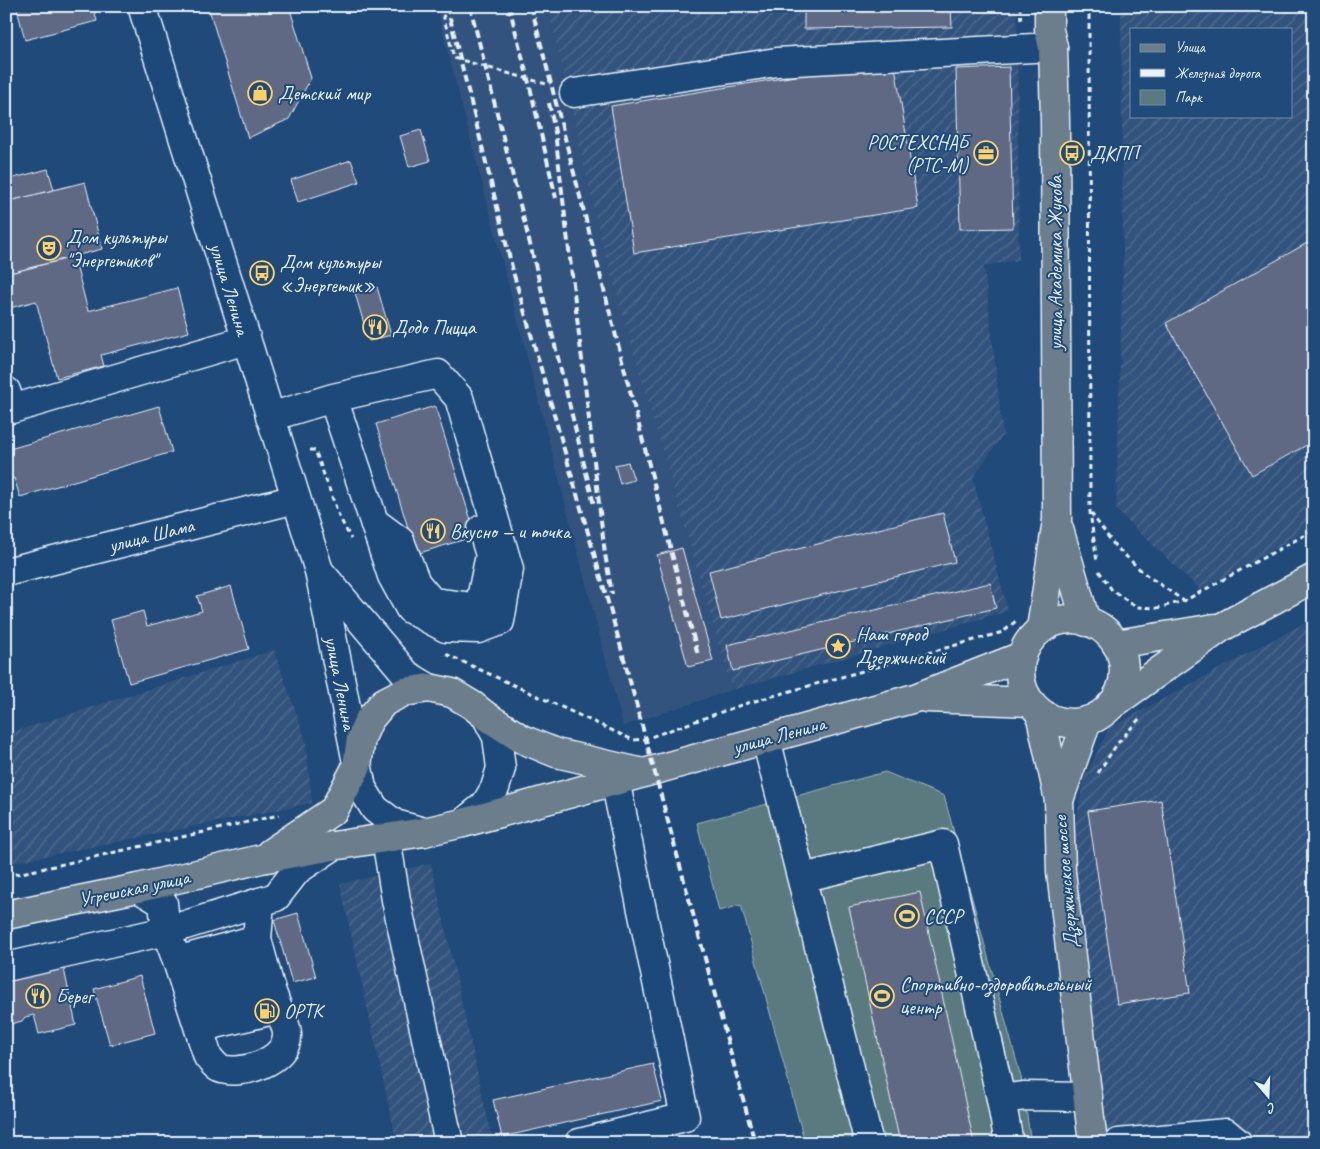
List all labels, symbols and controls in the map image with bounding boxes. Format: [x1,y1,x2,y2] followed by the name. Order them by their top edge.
[1130,28,1292,118] legend
[1175,38,1206,57] text: Улица
[1175,64,1262,83] text: Железная дорога
[247,80,273,106] shop icon: Детский мир
[278,81,372,106] place label: Детский мир
[1175,88,1203,107] text: Парк
[867,130,971,178] place label: РОСТЕХСНАБ (РТС-М)
[973,140,999,166] office icon: РОСТЕХСНАБ (РТС-М)
[1059,140,1085,166] bus stop icon: ДКПП
[1090,141,1142,166] place label: ДКПП
[1043,174,1068,351] street label: улица Академика Жукова
[66,225,168,273] place label: Дом культуры "Энергетиков"
[36,235,62,261] theatre icon: Дом культуры "Энергетиков"
[203,239,256,340] street label: улица Ленина
[280,250,382,298] place label: Дом культуры «Энергетик»
[249,260,275,286] bus stop icon: Дом культуры «Энергетик»
[362,314,388,340] restaurant icon: Додо Пицца
[392,315,477,340] place label: Додо Пицца
[105,512,198,558] street label: улица Шама
[420,518,446,544] restaurant icon: Вкусно — и точка
[450,519,572,544] place label: Вкусно — и точка
[856,622,948,671] place label: Наш город Дзержинский
[319,633,362,734] street label: улица Ленина
[825,633,851,659] place icon: Наш город Дзержинский
[729,711,830,760] street label: улица Ленина
[1047,813,1085,949] street label: Дзержинское шоссе
[77,864,193,912] street label: Угрешская улица
[894,903,920,929] sports icon: СССР
[924,904,965,929] place label: СССР
[900,972,1093,1020] place label: Спортивно-оздоровительный центр
[25,983,51,1009] restaurant icon: Берег
[869,983,895,1009] sports icon: Спортивно-оздоровительный центр
[56,984,96,1009] place label: Берег
[254,998,280,1024] fuel station icon: ОРТК
[284,999,326,1024] place label: ОРТК
[1242,1072,1292,1122] north arrow
[1264,1099,1278,1118] text: С

